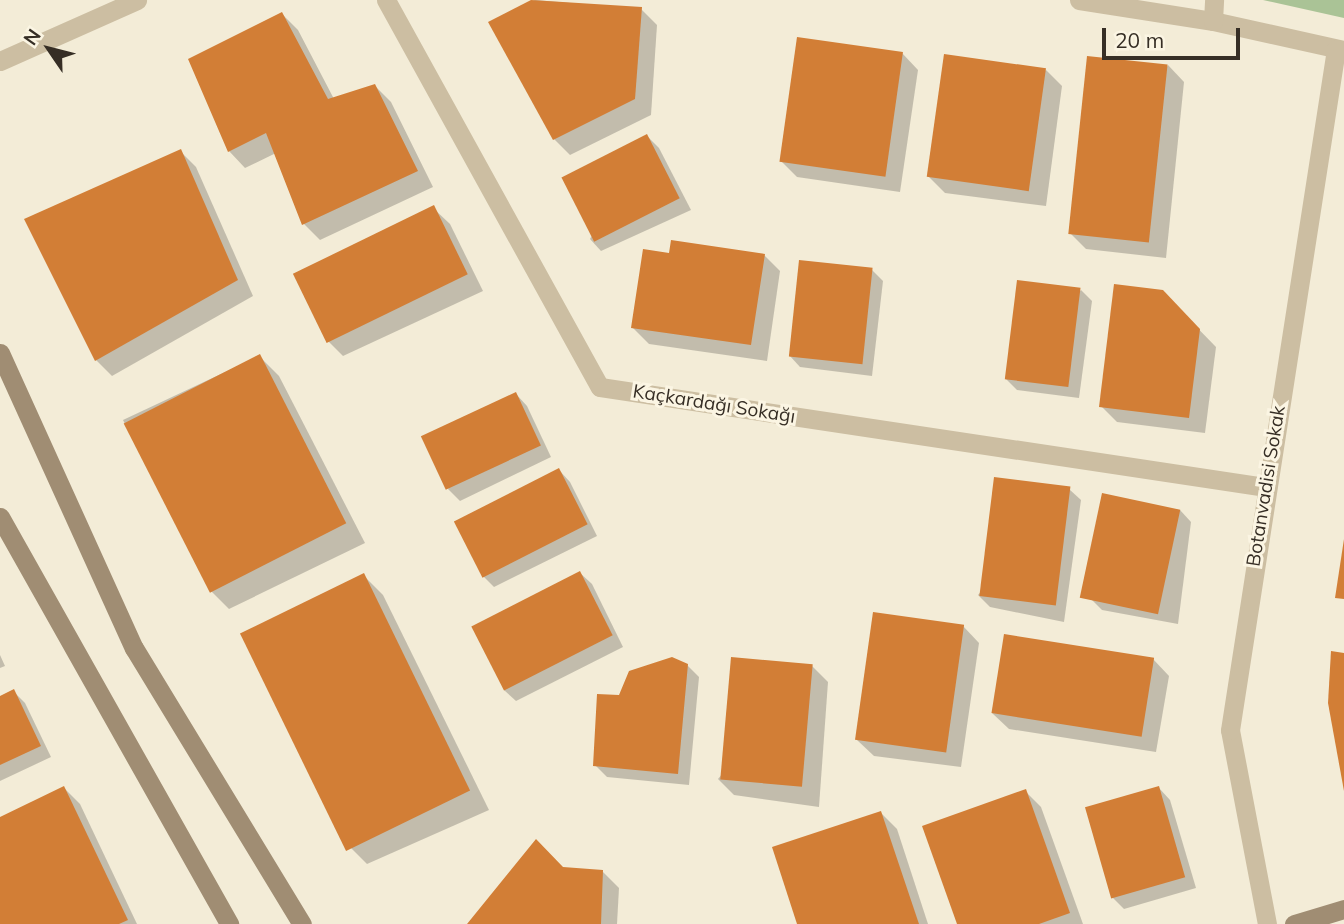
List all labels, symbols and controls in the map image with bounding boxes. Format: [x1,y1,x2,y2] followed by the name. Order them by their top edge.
[14,14,84,84] north arrow
[1106,14,1244,58] scale bar
[18,24,46,50] text: N
[1115,27,1164,53] text: 20 m
[631,380,797,428] street label: Kaçkardağı Sokağı
[1242,404,1290,568] street label: Botanvadisi Sokak

